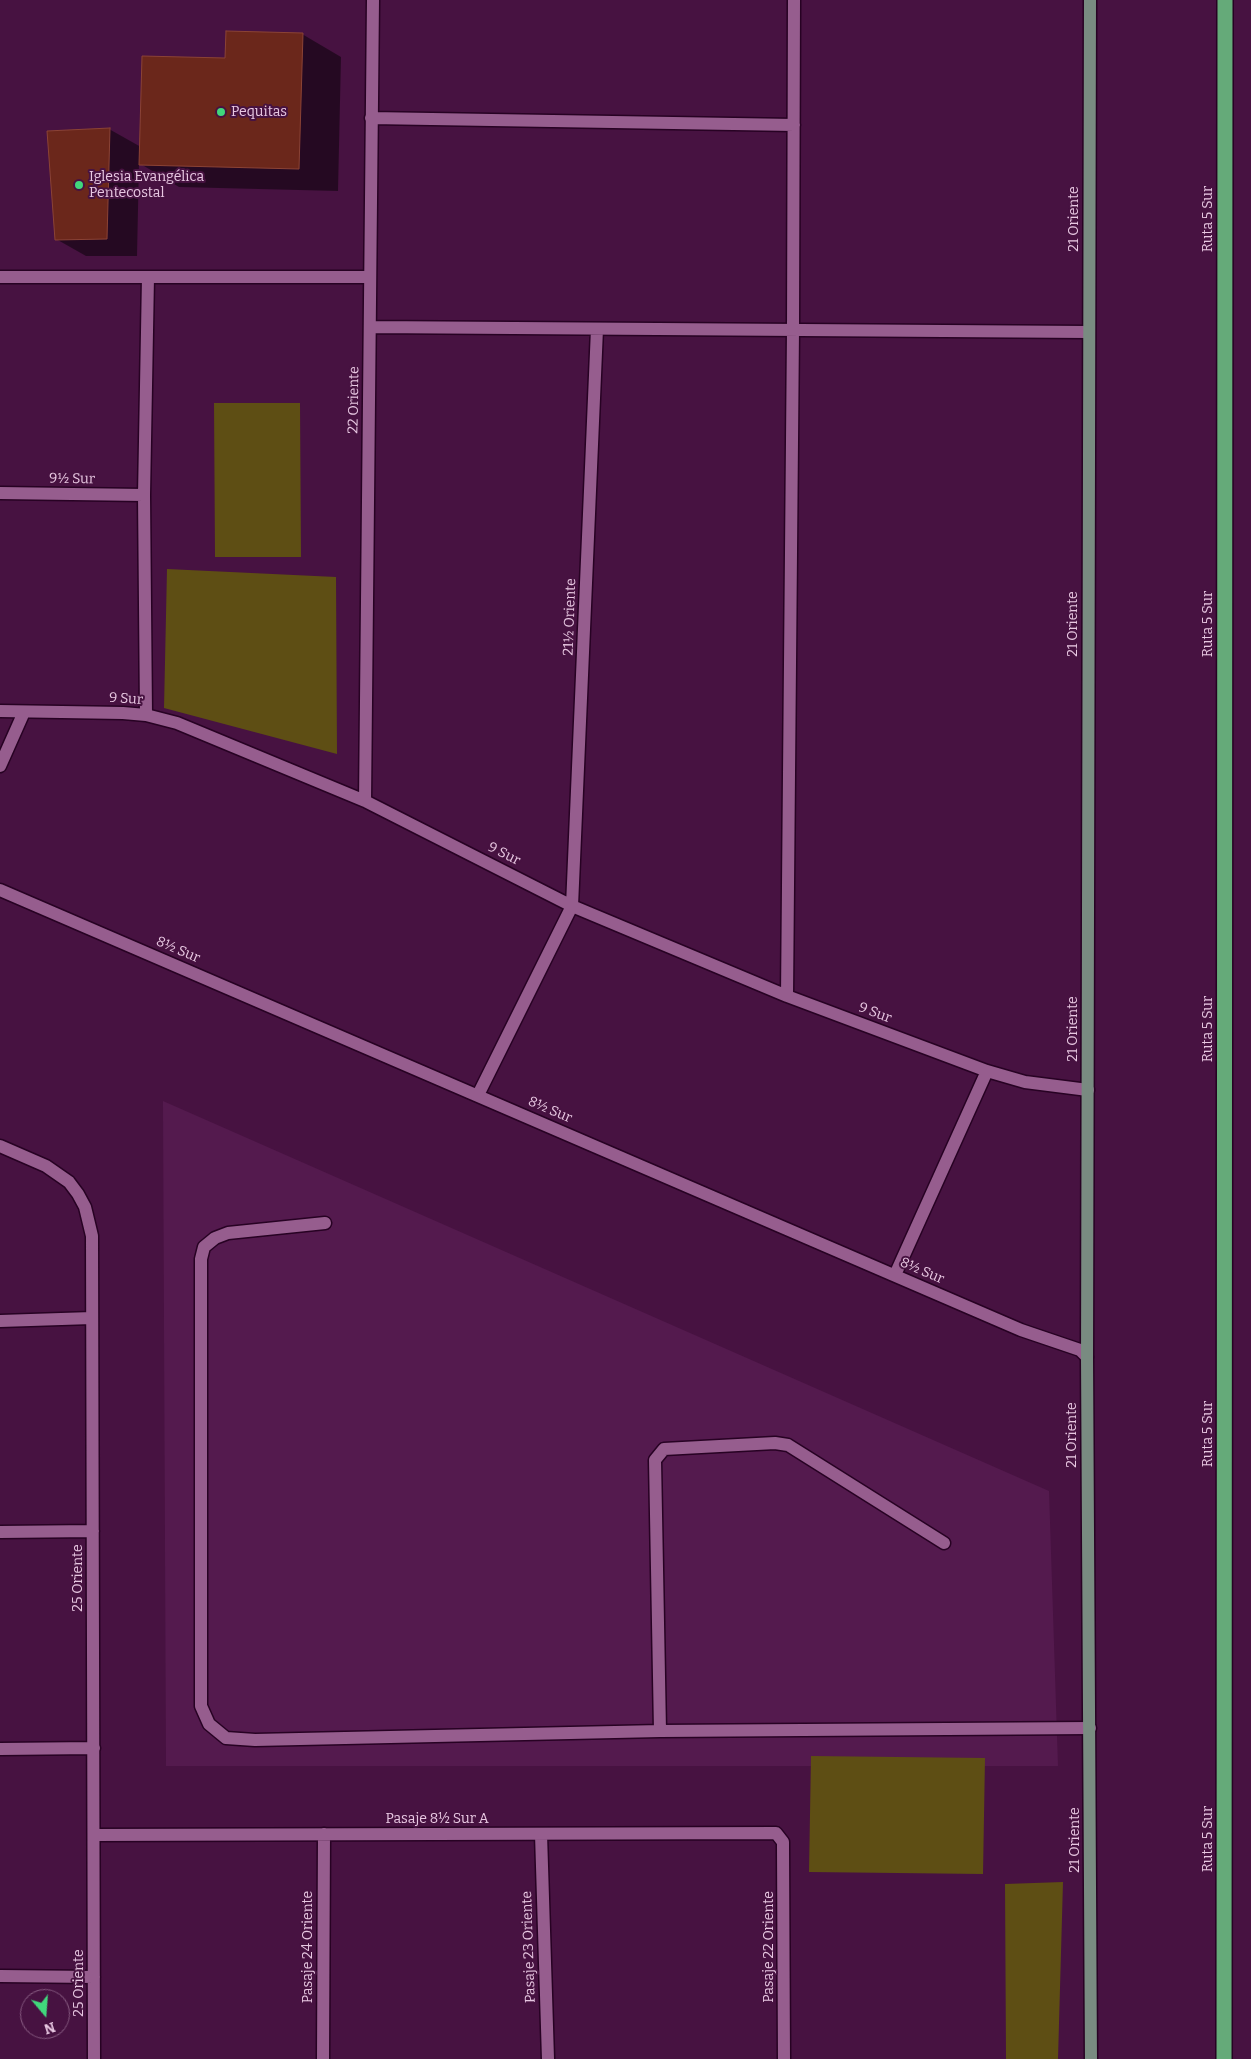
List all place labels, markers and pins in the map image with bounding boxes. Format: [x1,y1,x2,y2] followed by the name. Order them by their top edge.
[231,104,287,120] place label: Pequitas
[215,106,227,118] marker: Pequitas
[89,169,204,202] place label: Iglesia Evangélica Pentecostal
[73,179,85,191] marker: Iglesia Evangélica Pentecostal

